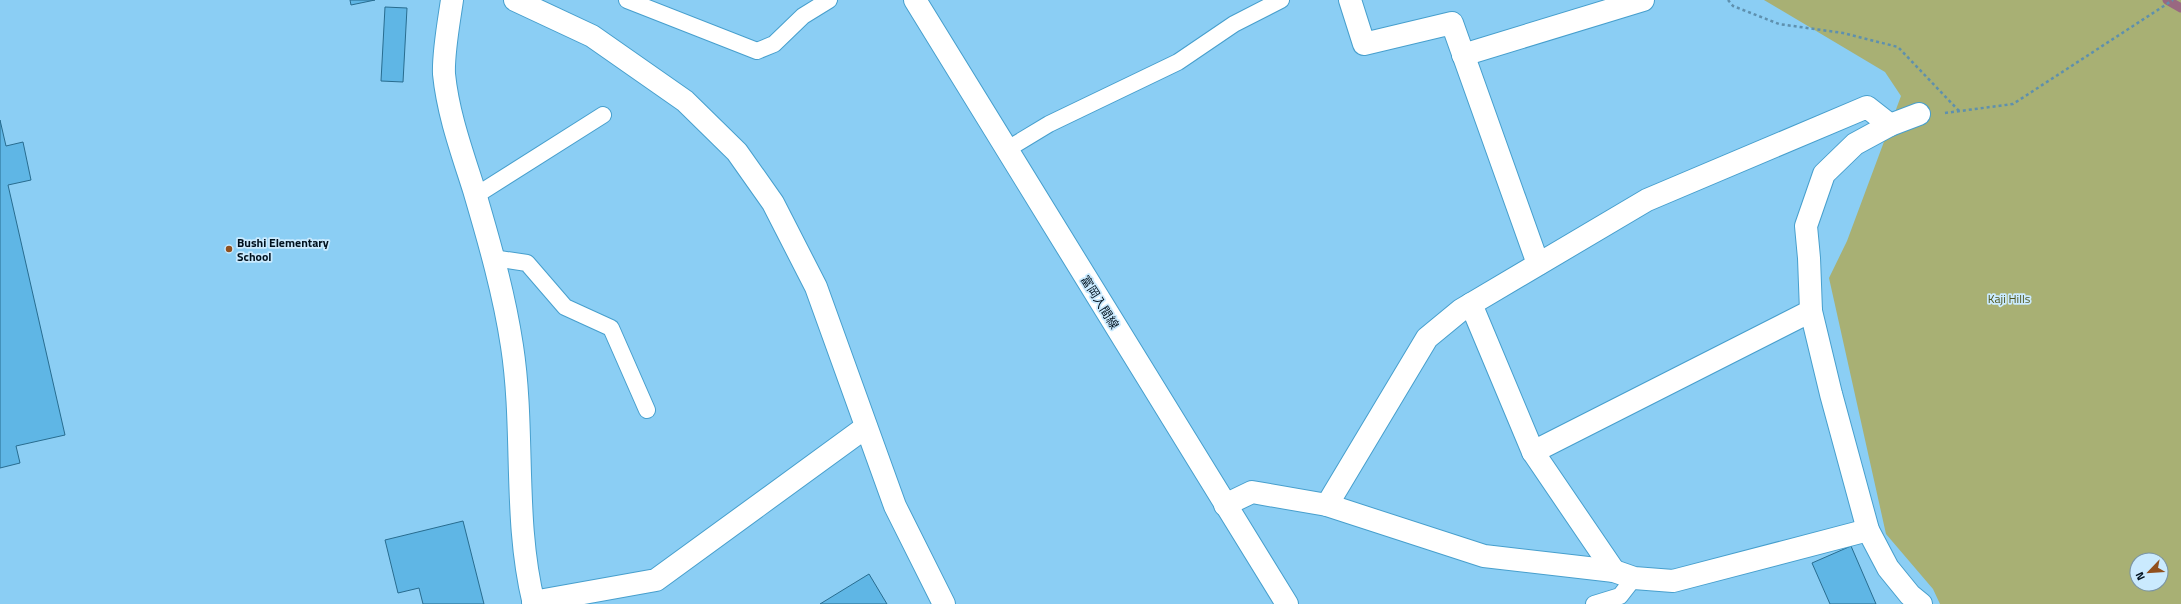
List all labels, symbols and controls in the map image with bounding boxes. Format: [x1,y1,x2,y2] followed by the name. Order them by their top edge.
[237,233,329,266] place label: Bushi Elementary School
[224,244,234,254] marker: Bushi Elementary School
[1076,272,1124,332] street label: 富岡入間線
[1988,289,2031,308] park label: Kaji Hills
[2129,552,2169,592] north arrow
[2131,569,2149,583] text: N

